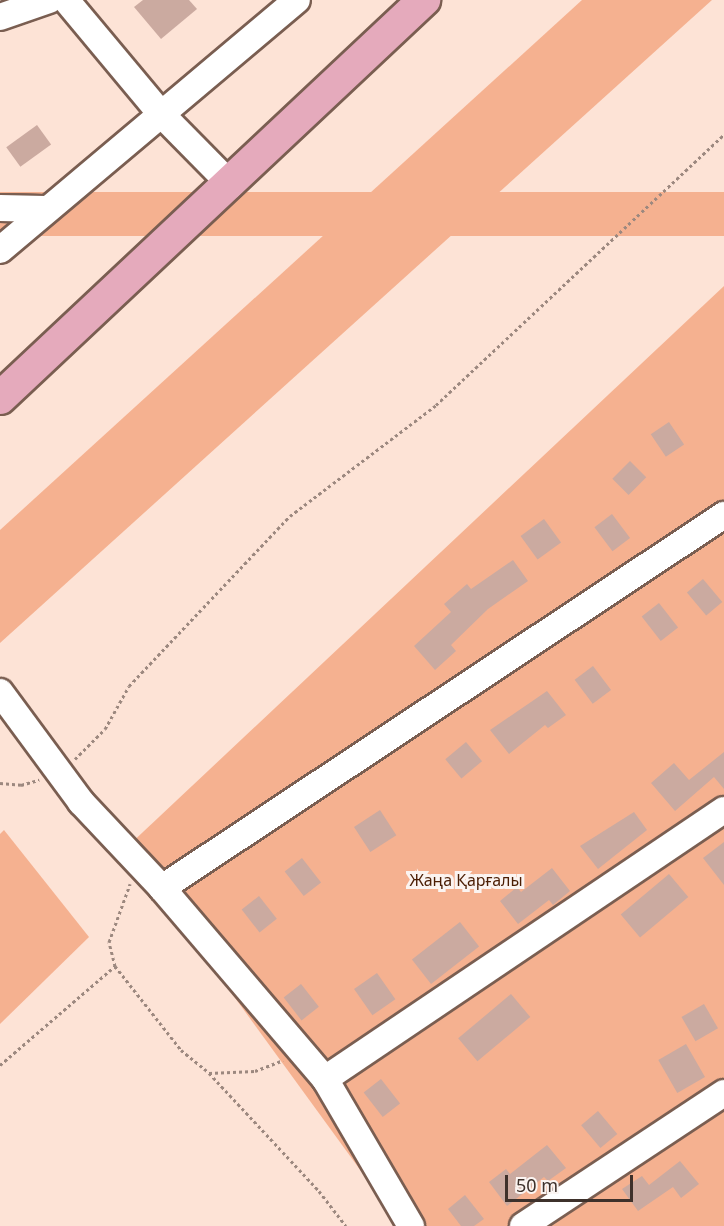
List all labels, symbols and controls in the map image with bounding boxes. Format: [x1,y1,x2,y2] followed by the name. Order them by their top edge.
[409,870,523,890] park label: Жаңа Қарғалы
[508,1163,636,1201] scale bar
[516,1173,558,1197] text: 50 m

